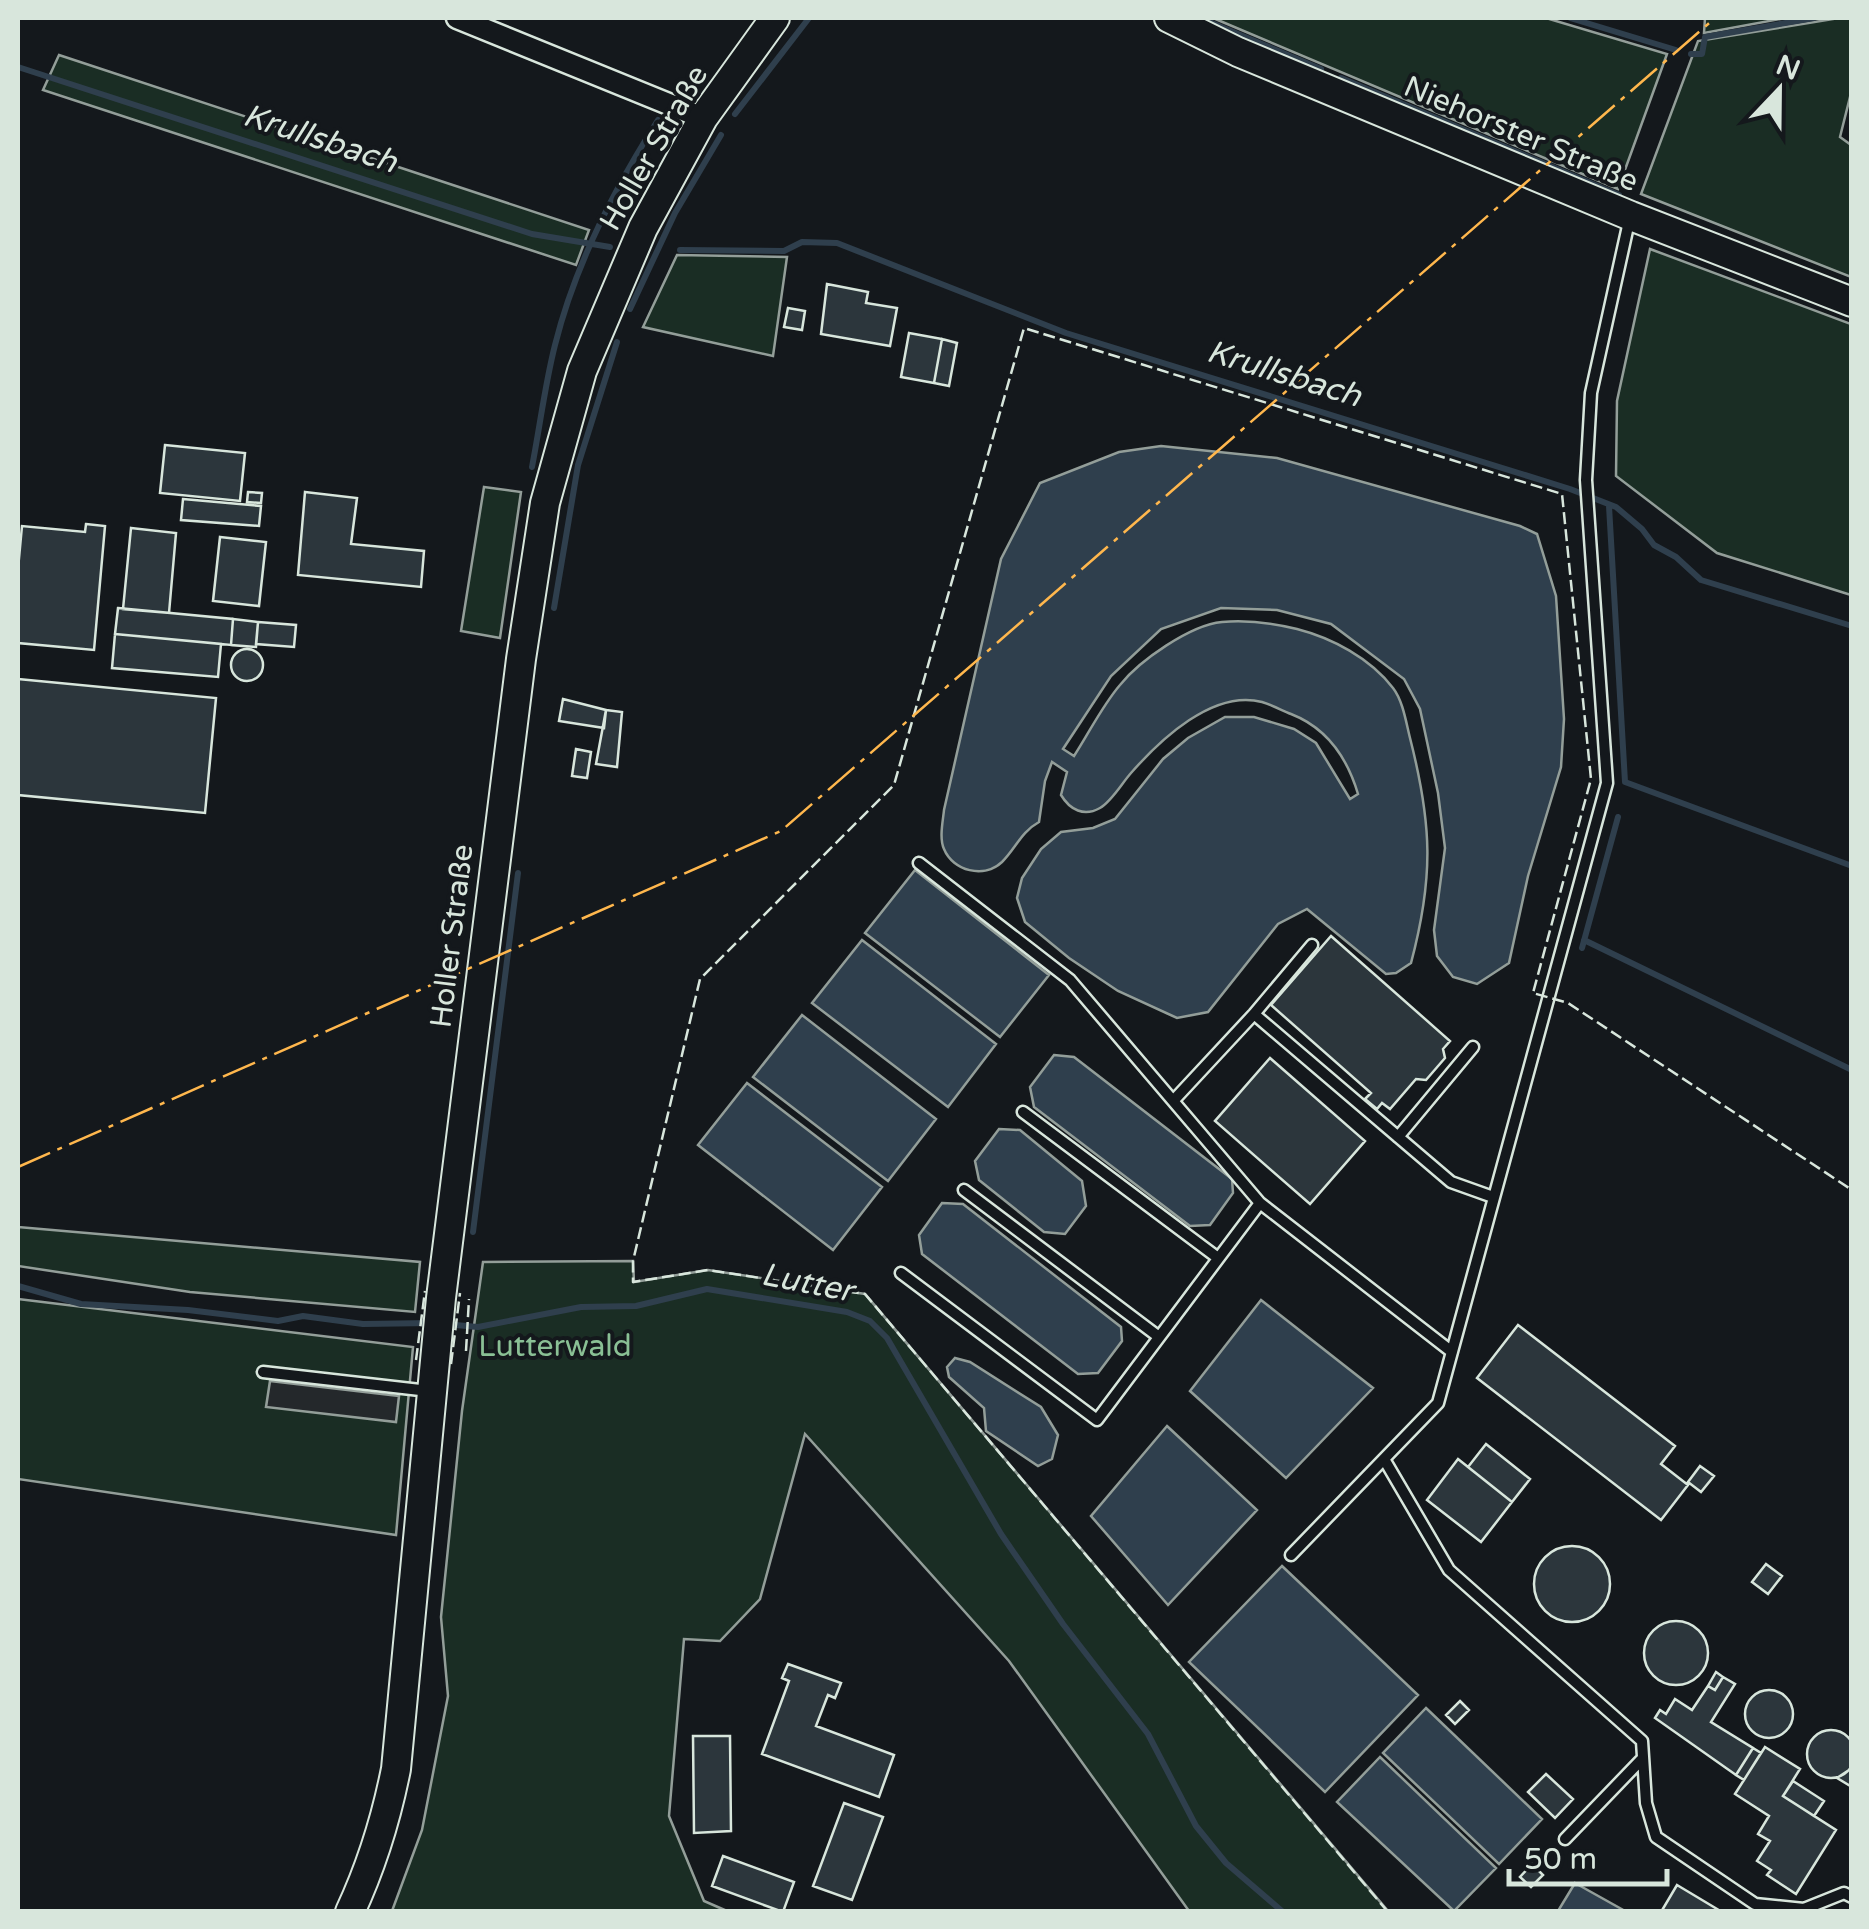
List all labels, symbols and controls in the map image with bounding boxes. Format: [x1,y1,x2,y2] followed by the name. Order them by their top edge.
[1729,40,1829,140] north arrow
[1771,48,1805,88] text: N
[592,59,716,237] street label: Holler Straße
[1398,68,1644,200] street label: Niehorster Straße
[238,96,403,182] water label: Krullsbach
[1202,333,1367,416] water label: Krullsbach
[422,842,482,1030] street label: Holler Straße
[758,1256,860,1311] water label: Lutter
[478,1328,632,1365] park label: Lutterwald
[1509,1824,1666,1886] scale bar
[1524,1841,1597,1878] text: 50 m

